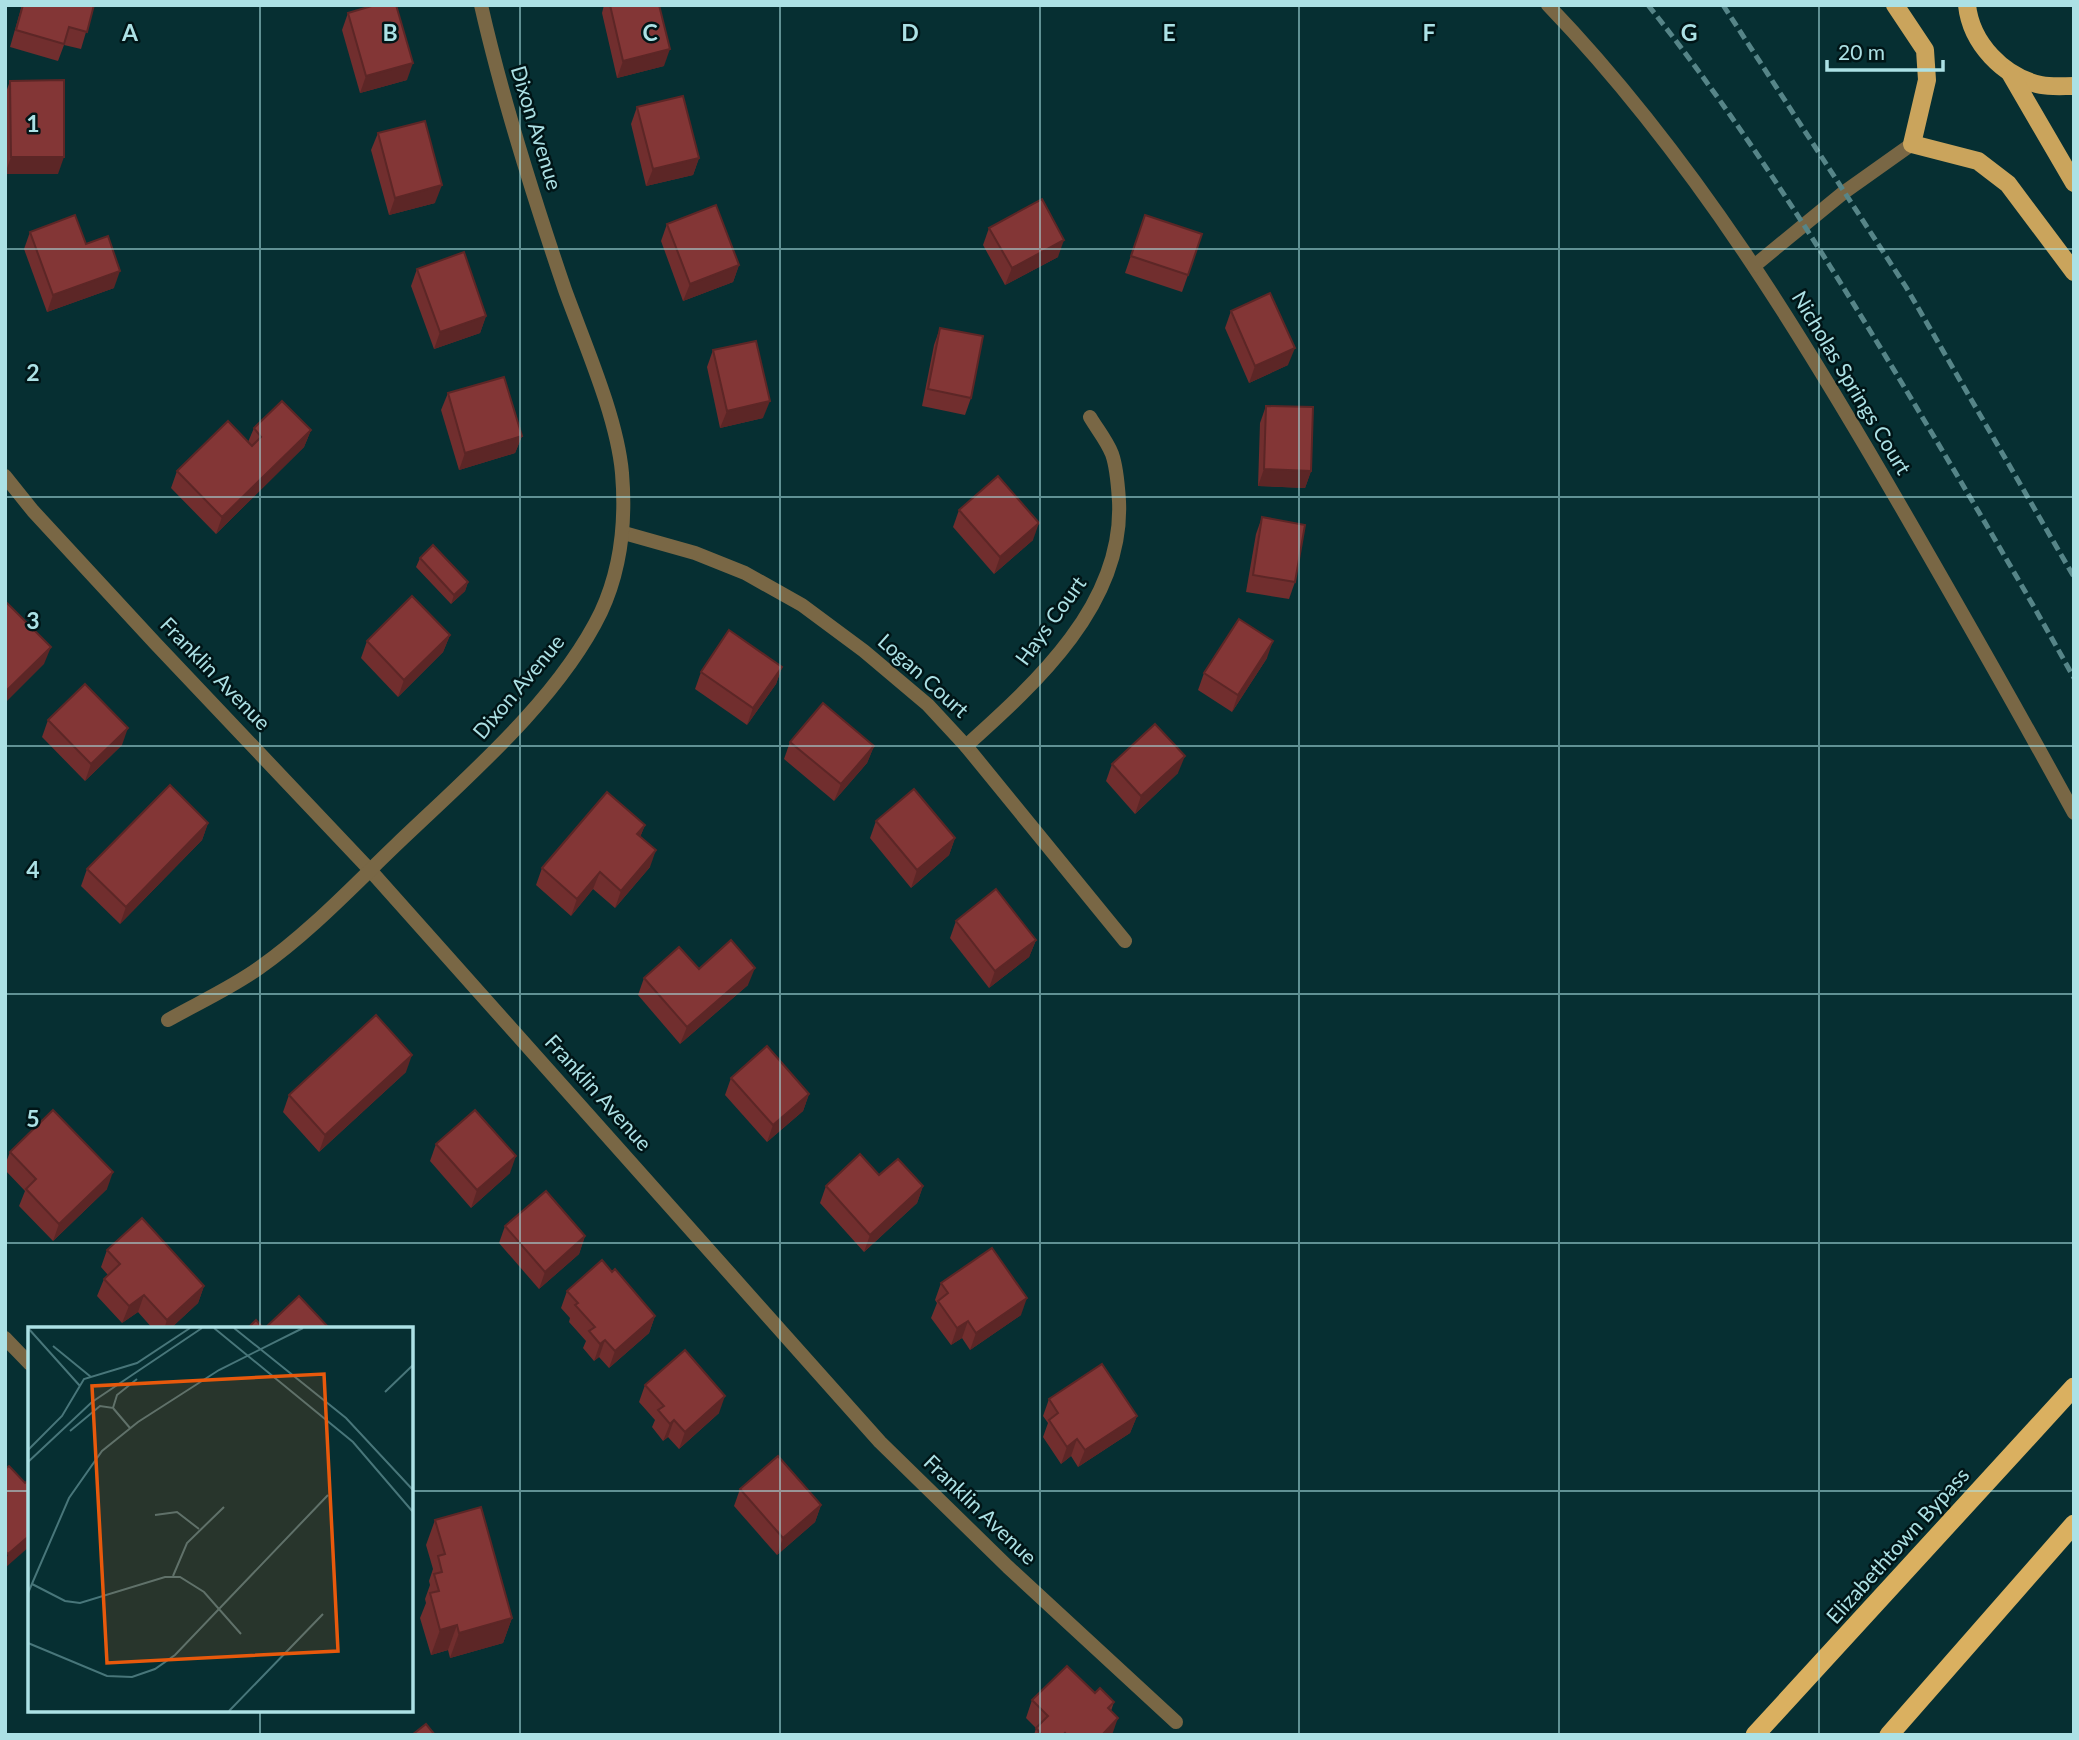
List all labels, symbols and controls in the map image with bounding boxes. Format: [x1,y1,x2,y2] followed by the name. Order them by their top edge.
[121,18,139,46] text: A
[382,18,398,46] text: B
[642,18,658,46] text: C
[901,18,919,46] text: D
[1162,18,1176,46] text: E
[1422,18,1436,46] text: F
[1681,18,1697,46] text: G
[1827,28,1942,72] scale bar
[1838,39,1885,64] text: 20 m
[507,62,568,193] street label: Dixon Avenue
[26,109,40,137] text: 1
[1788,286,1917,479] street label: Nicholas Springs Court
[26,358,40,386] text: 2
[1009,570,1091,669] street label: Hays Court
[26,606,40,634] text: 3
[156,611,276,735] street label: Franklin Avenue
[874,628,975,722] street label: Logan Court
[467,629,569,743] street label: Dixon Avenue
[26,855,40,883] text: 4
[541,1029,658,1155] street label: Franklin Avenue
[26,1104,40,1132] text: 5
[28,1327,413,1712] inset map
[919,1449,1043,1569] street label: Franklin Avenue
[1820,1462,1973,1628] street label: Elizabethtown Bypass

